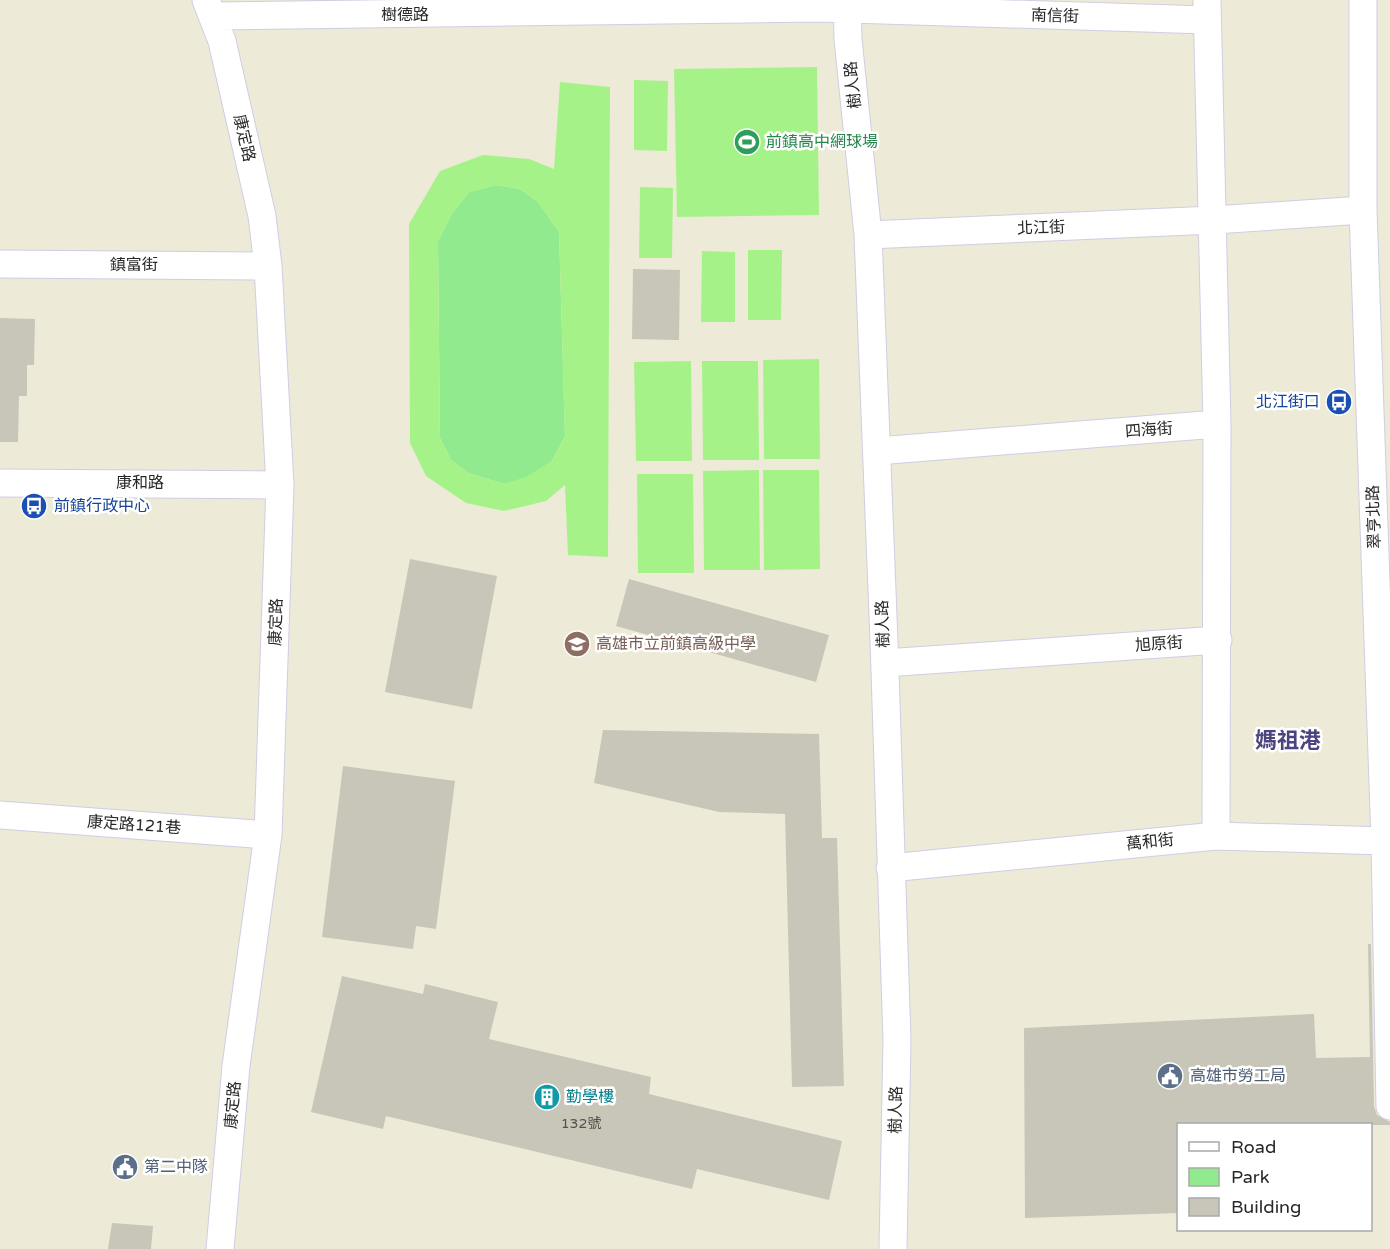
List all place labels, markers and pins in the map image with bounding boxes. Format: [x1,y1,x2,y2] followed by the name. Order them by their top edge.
[732,127,762,157] sports icon: 前鎮高中網球場
[766,132,878,152] place label: 前鎮高中網球場
[1324,387,1354,417] bus stop icon: 北江街口
[1256,392,1320,412] place label: 北江街口
[19,491,49,521] bus stop icon: 前鎮行政中心
[54,496,150,516] place label: 前鎮行政中心
[562,629,592,659] school or university icon: 高雄市立前鎮高級中學
[596,634,756,654] place label: 高雄市立前鎮高級中學
[1155,1061,1185,1091] public building icon: 高雄市勞工局
[1190,1066,1286,1086] place label: 高雄市勞工局
[532,1082,562,1112] building icon: 勤學樓
[566,1087,614,1107] place label: 勤學樓
[110,1152,140,1182] public building icon: 第二中隊
[144,1157,208,1177] place label: 第二中隊

